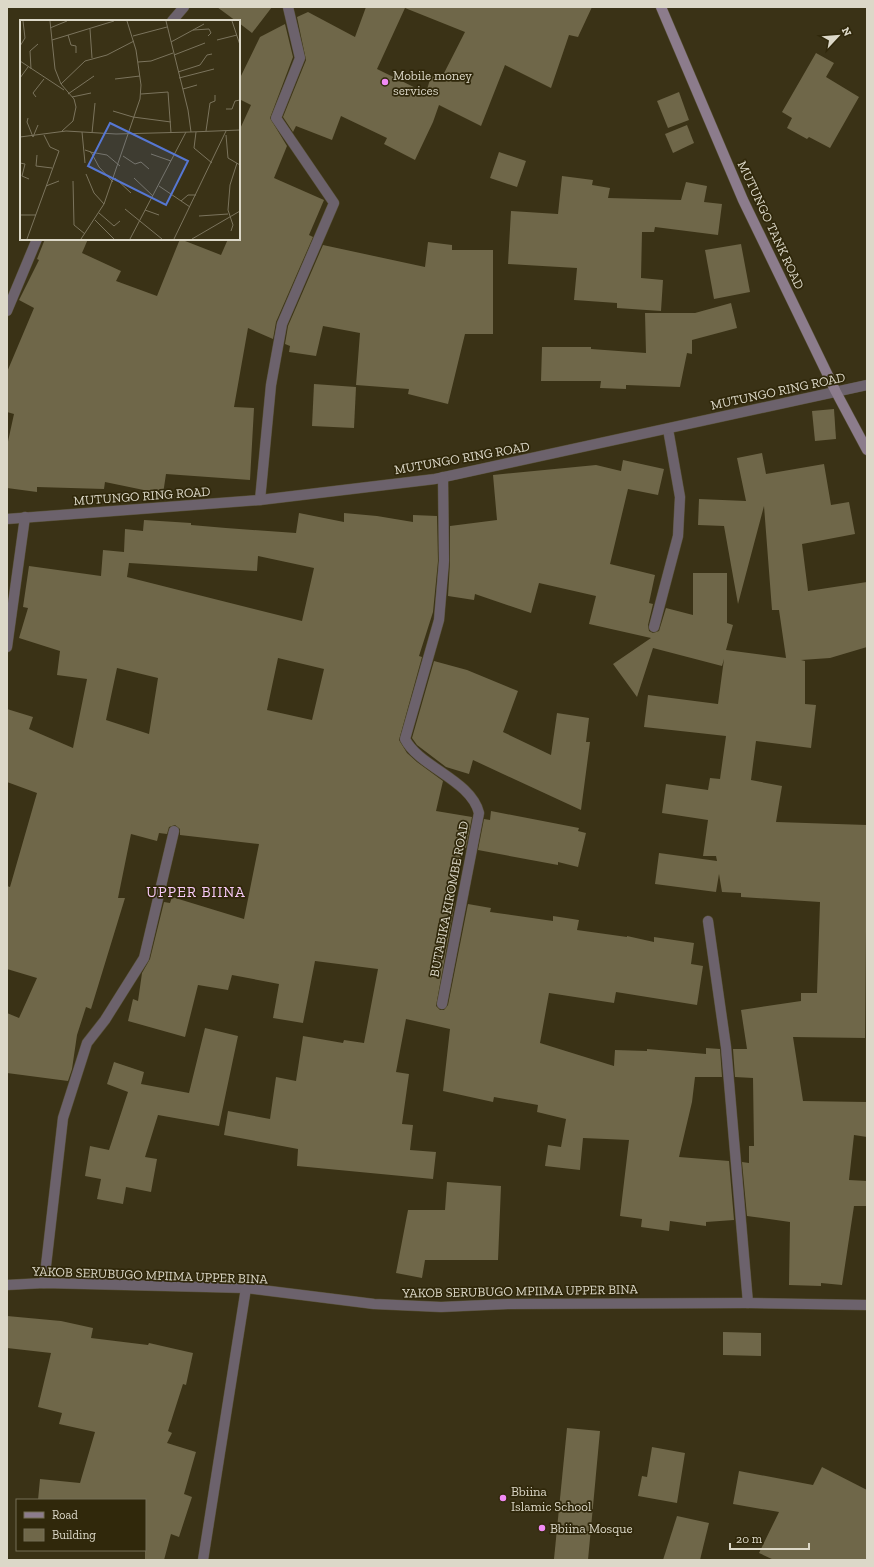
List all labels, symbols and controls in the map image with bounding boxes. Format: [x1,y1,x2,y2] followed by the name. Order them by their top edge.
[818,16,858,56] north arrow
[20,20,240,240] inset map
[839,25,854,39] text: N
[393,68,472,98] place label: Mobile money services
[380,77,390,87] marker: Mobile money services
[735,158,807,292] street label: MUTUNGO TANK ROAD
[709,369,847,413] street label: MUTUNGO RING ROAD
[393,439,531,477] street label: MUTUNGO RING ROAD
[73,484,211,508] street label: MUTUNGO RING ROAD
[427,820,471,978] street label: BUTABIKA KIROMBE ROAD
[146,883,246,901] district label: UPPER BIINA
[31,1263,269,1287] street label: YAKOB SERUBUGO MPIIMA UPPER BINA
[401,1281,639,1301] street label: YAKOB SERUBUGO MPIIMA UPPER BINA
[511,1484,592,1514] place label: Bbiina Islamic School
[498,1493,508,1503] marker: Bbiina Islamic School
[16,1499,146,1551] legend
[52,1508,78,1522] text: Road
[550,1521,633,1536] place label: Bbiina Mosque
[537,1523,547,1533] marker: Bbiina Mosque
[730,1525,809,1551] scale bar
[52,1528,96,1542] text: Building
[736,1532,763,1546] text: 20 m

